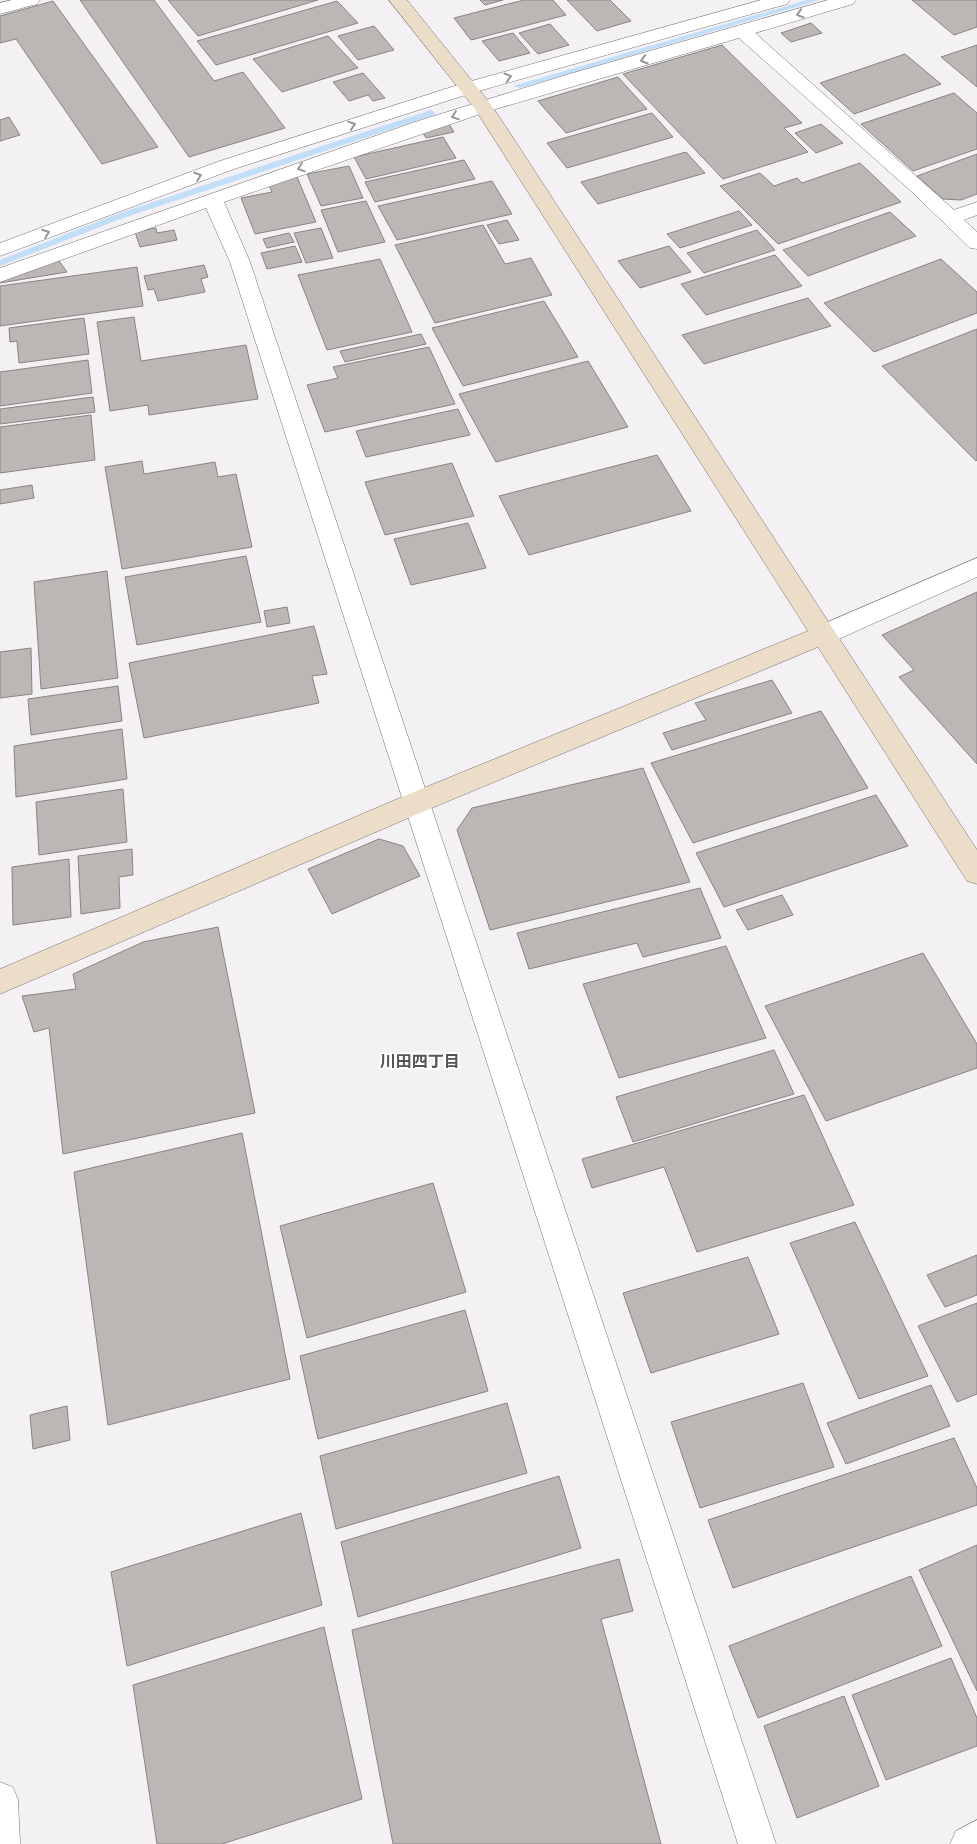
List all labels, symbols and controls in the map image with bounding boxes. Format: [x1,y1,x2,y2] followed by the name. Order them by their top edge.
[797,9,805,19] one-way arrow
[640,54,649,65] one-way arrow
[503,73,511,83] one-way arrow
[451,110,460,120] one-way arrow
[348,121,356,131] one-way arrow
[297,162,306,172] one-way arrow
[193,172,202,182] one-way arrow
[41,229,50,239] one-way arrow
[380,1052,460,1072] district label: 川田四丁目

